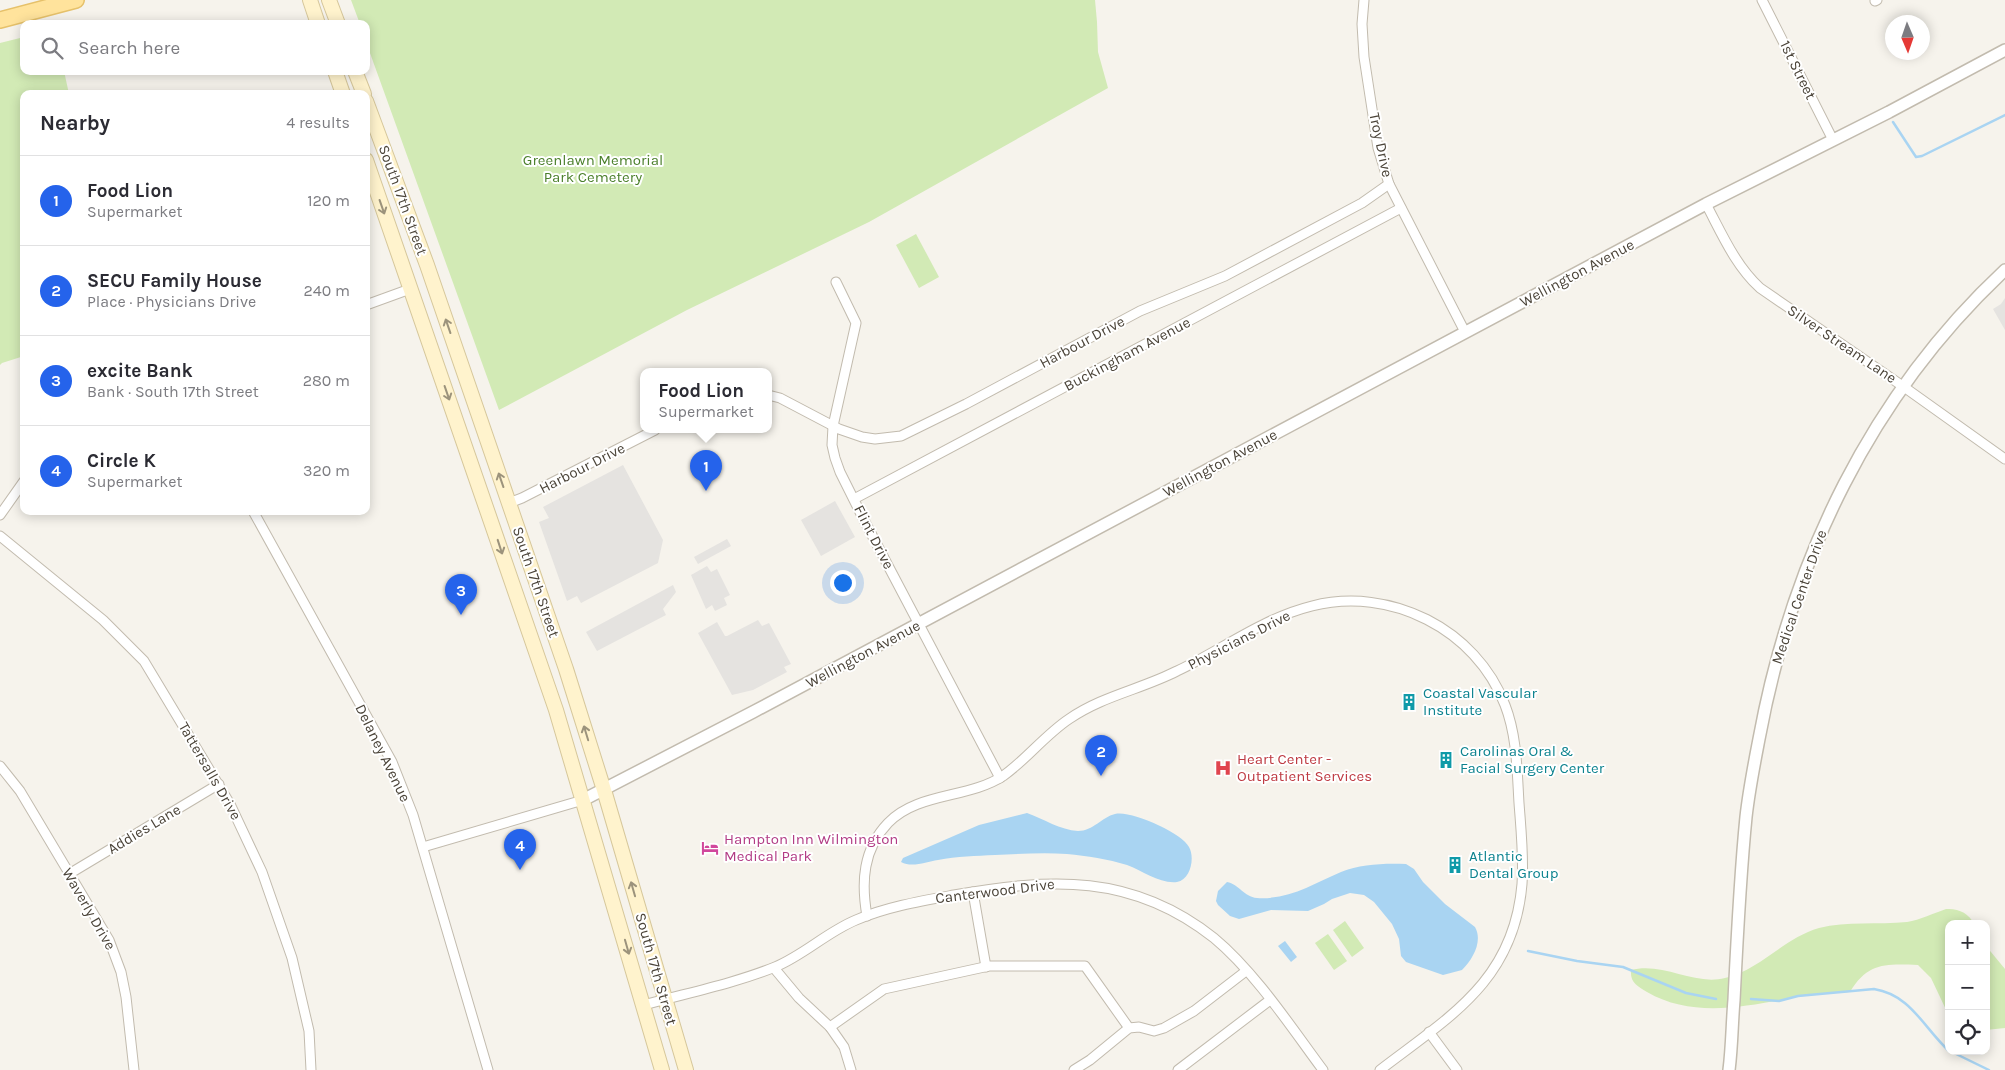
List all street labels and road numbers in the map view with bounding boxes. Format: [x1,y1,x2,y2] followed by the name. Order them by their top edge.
[1776,38,1820,103] street label: 1st Street
[1365,111,1397,179] street label: Troy Drive
[375,142,431,258] street label: South 17th Street
[1517,235,1637,311] street label: Wellington Avenue
[1784,301,1900,387] street label: Silver Stream Lane
[1036,312,1128,372] street label: Harbour Drive
[1061,313,1193,395] street label: Buckingham Avenue
[1160,425,1280,501] street label: Wellington Avenue
[536,439,628,497] street label: Harbour Drive
[850,502,898,572] street label: Flint Drive
[509,524,564,640] street label: South 17th Street
[1768,527,1830,667] street label: Medical Center Drive
[1185,606,1293,674] street label: Physicians Drive
[803,616,923,692] street label: Wellington Avenue
[352,701,414,805] street label: Delaney Avenue
[175,719,245,823] street label: Tattersalls Drive
[104,800,184,858] street label: Addies Lane
[58,865,120,953] street label: Waverly Drive
[934,875,1056,907] street label: Canterwood Drive
[631,911,681,1028] street label: South 17th Street

